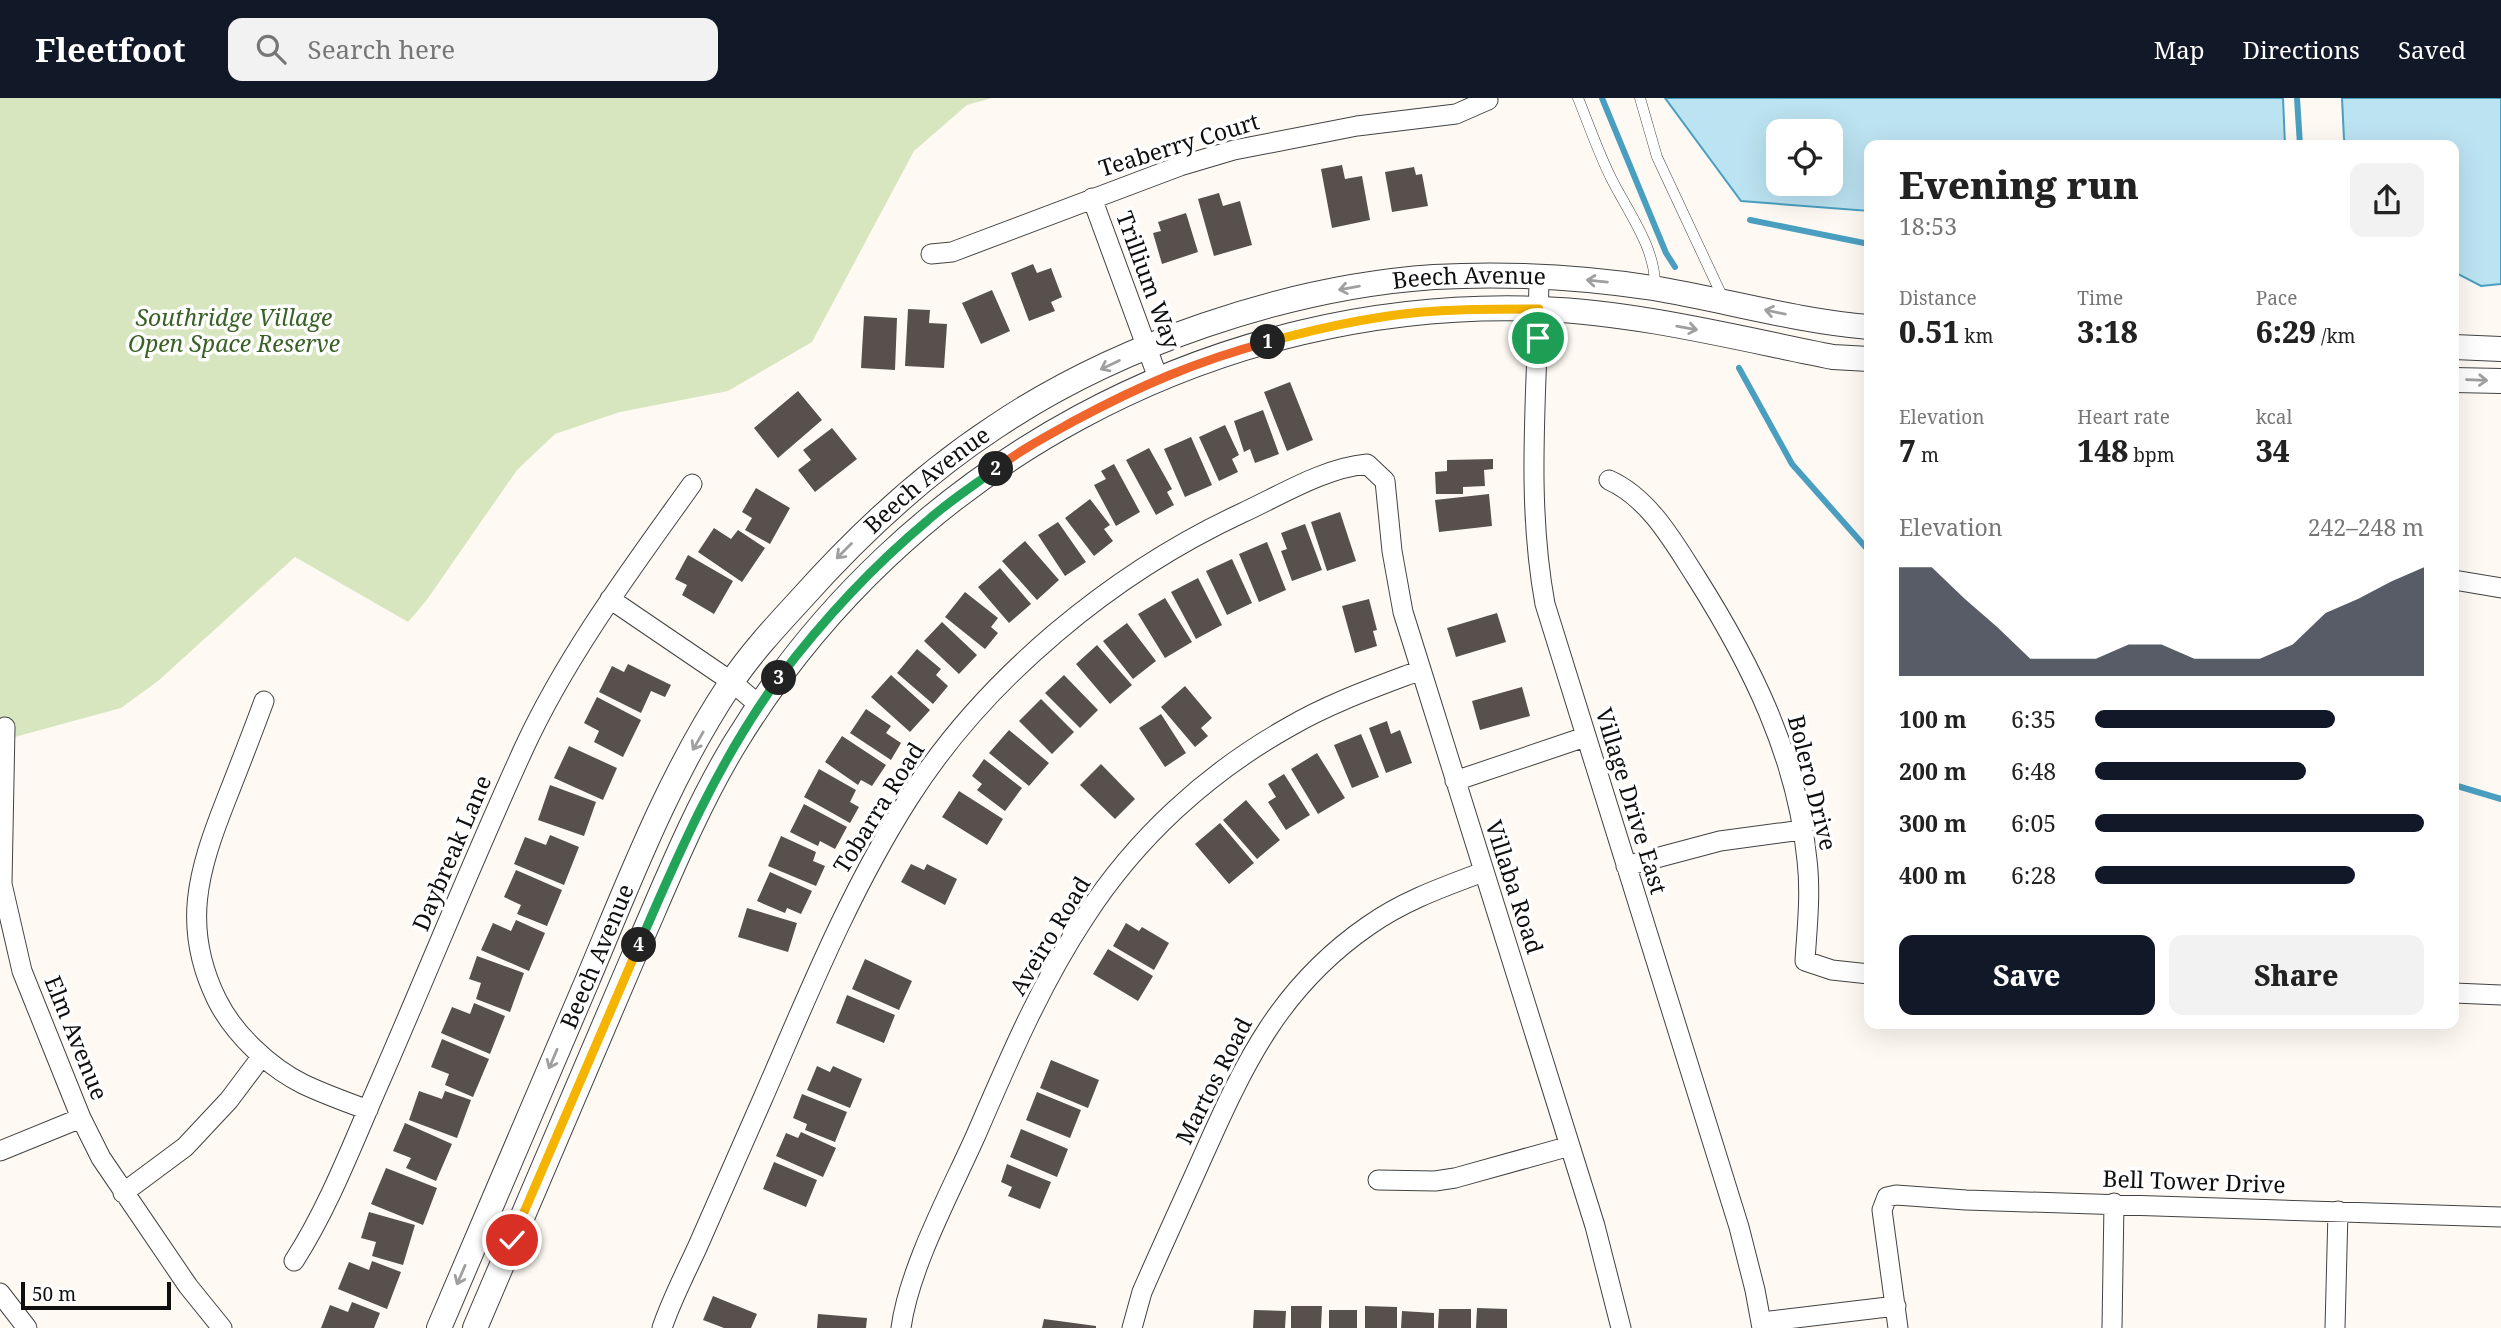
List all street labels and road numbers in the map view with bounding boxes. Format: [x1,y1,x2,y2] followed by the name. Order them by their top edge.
[1095,104,1263,184] street label: Teaberry Court
[1109,206,1189,353] street label: Trillium Way
[1390,258,1547,296] street label: Beech Avenue
[856,418,996,540] street label: Beech Avenue
[1588,704,1675,898] street label: Village Drive East
[1781,712,1845,854] street label: Bolero Drive
[825,736,931,879] street label: Tobarra Road
[404,770,498,935] street label: Daybreak Lane
[1478,816,1552,958] street label: Villaba Road
[1001,870,1097,1001] street label: Aveiro Road
[552,879,641,1033] street label: Beech Avenue
[37,971,116,1105] street label: Elm Avenue
[1167,1012,1259,1150] street label: Martos Road
[2102,1162,2286,1200] street label: Bell Tower Drive

